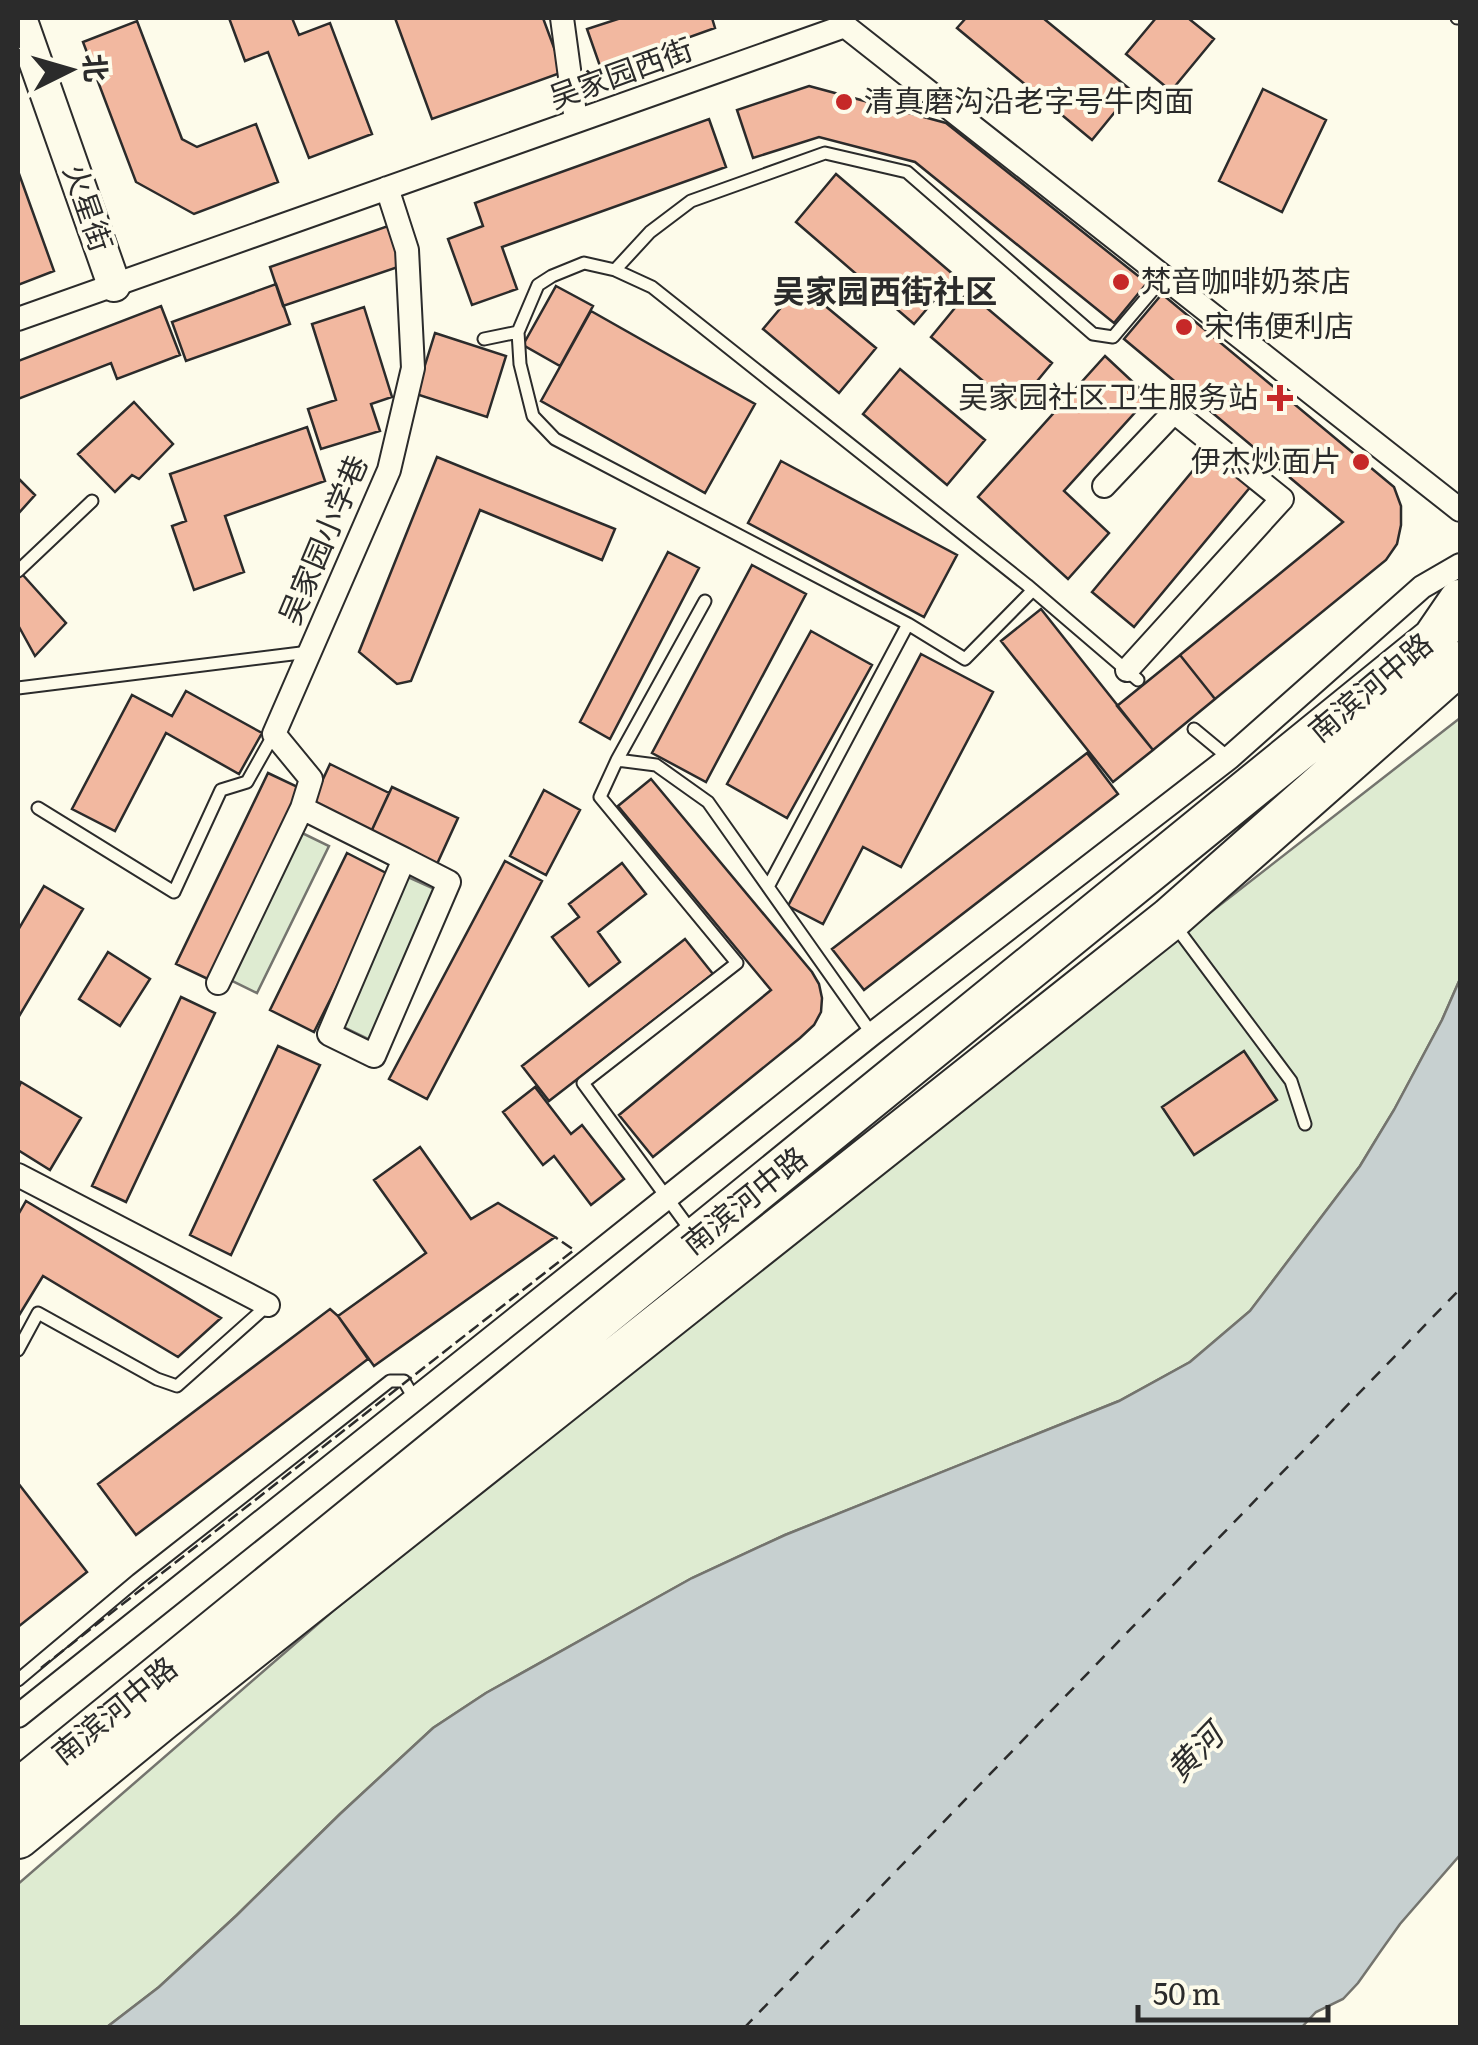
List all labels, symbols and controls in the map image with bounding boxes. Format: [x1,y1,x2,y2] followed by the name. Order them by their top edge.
[20,20,120,120] north arrow
[542,25,698,118] street label: 吴家园西街
[75,52,119,83] text: 北
[864,77,1194,121] place label: 清真磨沟沿老字号牛肉面
[833,91,855,113] marker: 清真磨沟沿老字号牛肉面
[54,157,125,257] street label: 火星街
[1141,257,1351,301] place label: 梵音咖啡奶茶店
[773,265,997,313] district label: 吴家园西街社区
[1110,271,1132,293] marker: 梵音咖啡奶茶店
[1204,302,1354,346] place label: 宋伟便利店
[1173,316,1195,338] marker: 宋伟便利店
[958,373,1258,417] place label: 吴家园社区卫生服务站
[1267,385,1293,411] marker: 吴家园社区卫生服务站
[1191,437,1341,481] place label: 伊杰炒面片
[266,447,377,630] street label: 吴家园小学巷
[1350,451,1372,473] marker: 伊杰炒面片
[1297,621,1441,751] street label: 南滨河中路
[671,1134,815,1263] street label: 南滨河中路
[41,1644,185,1773] street label: 南滨河中路
[1153,1707,1236,1791] water label: 黄河
[1138,1960,1328,2022] scale bar
[1153,1970,1221,2014] text: 50 m

